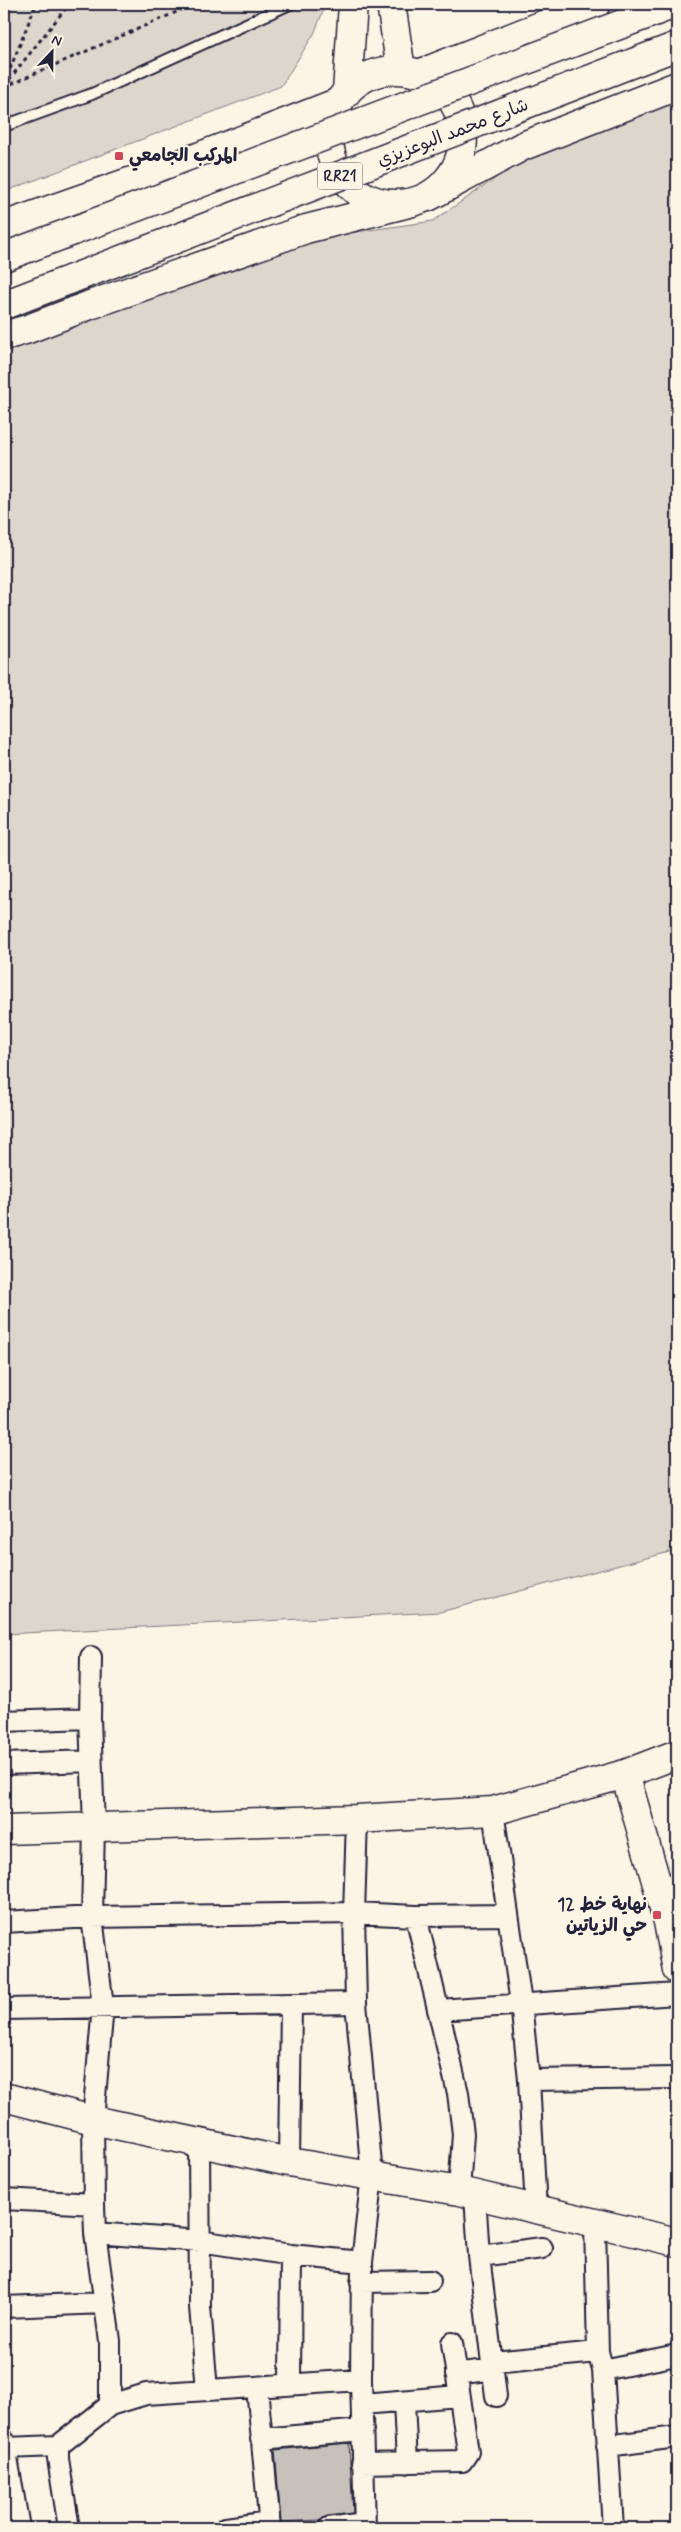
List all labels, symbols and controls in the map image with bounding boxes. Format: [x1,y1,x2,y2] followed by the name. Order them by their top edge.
[28,28,78,78] north arrow
[49,31,64,51] text: N
[374,93,532,173] street label: شارع محمد البوعزيزي
[129,144,237,171] place label: المركب الجامعي
[113,150,125,162] marker: المركب الجامعي
[318,162,362,190] road number: RR21
[557,1893,647,1941] place label: نهاية خط 12 حي الزياتين
[651,1909,663,1921] marker: نهاية خط 12 حي الزياتين

